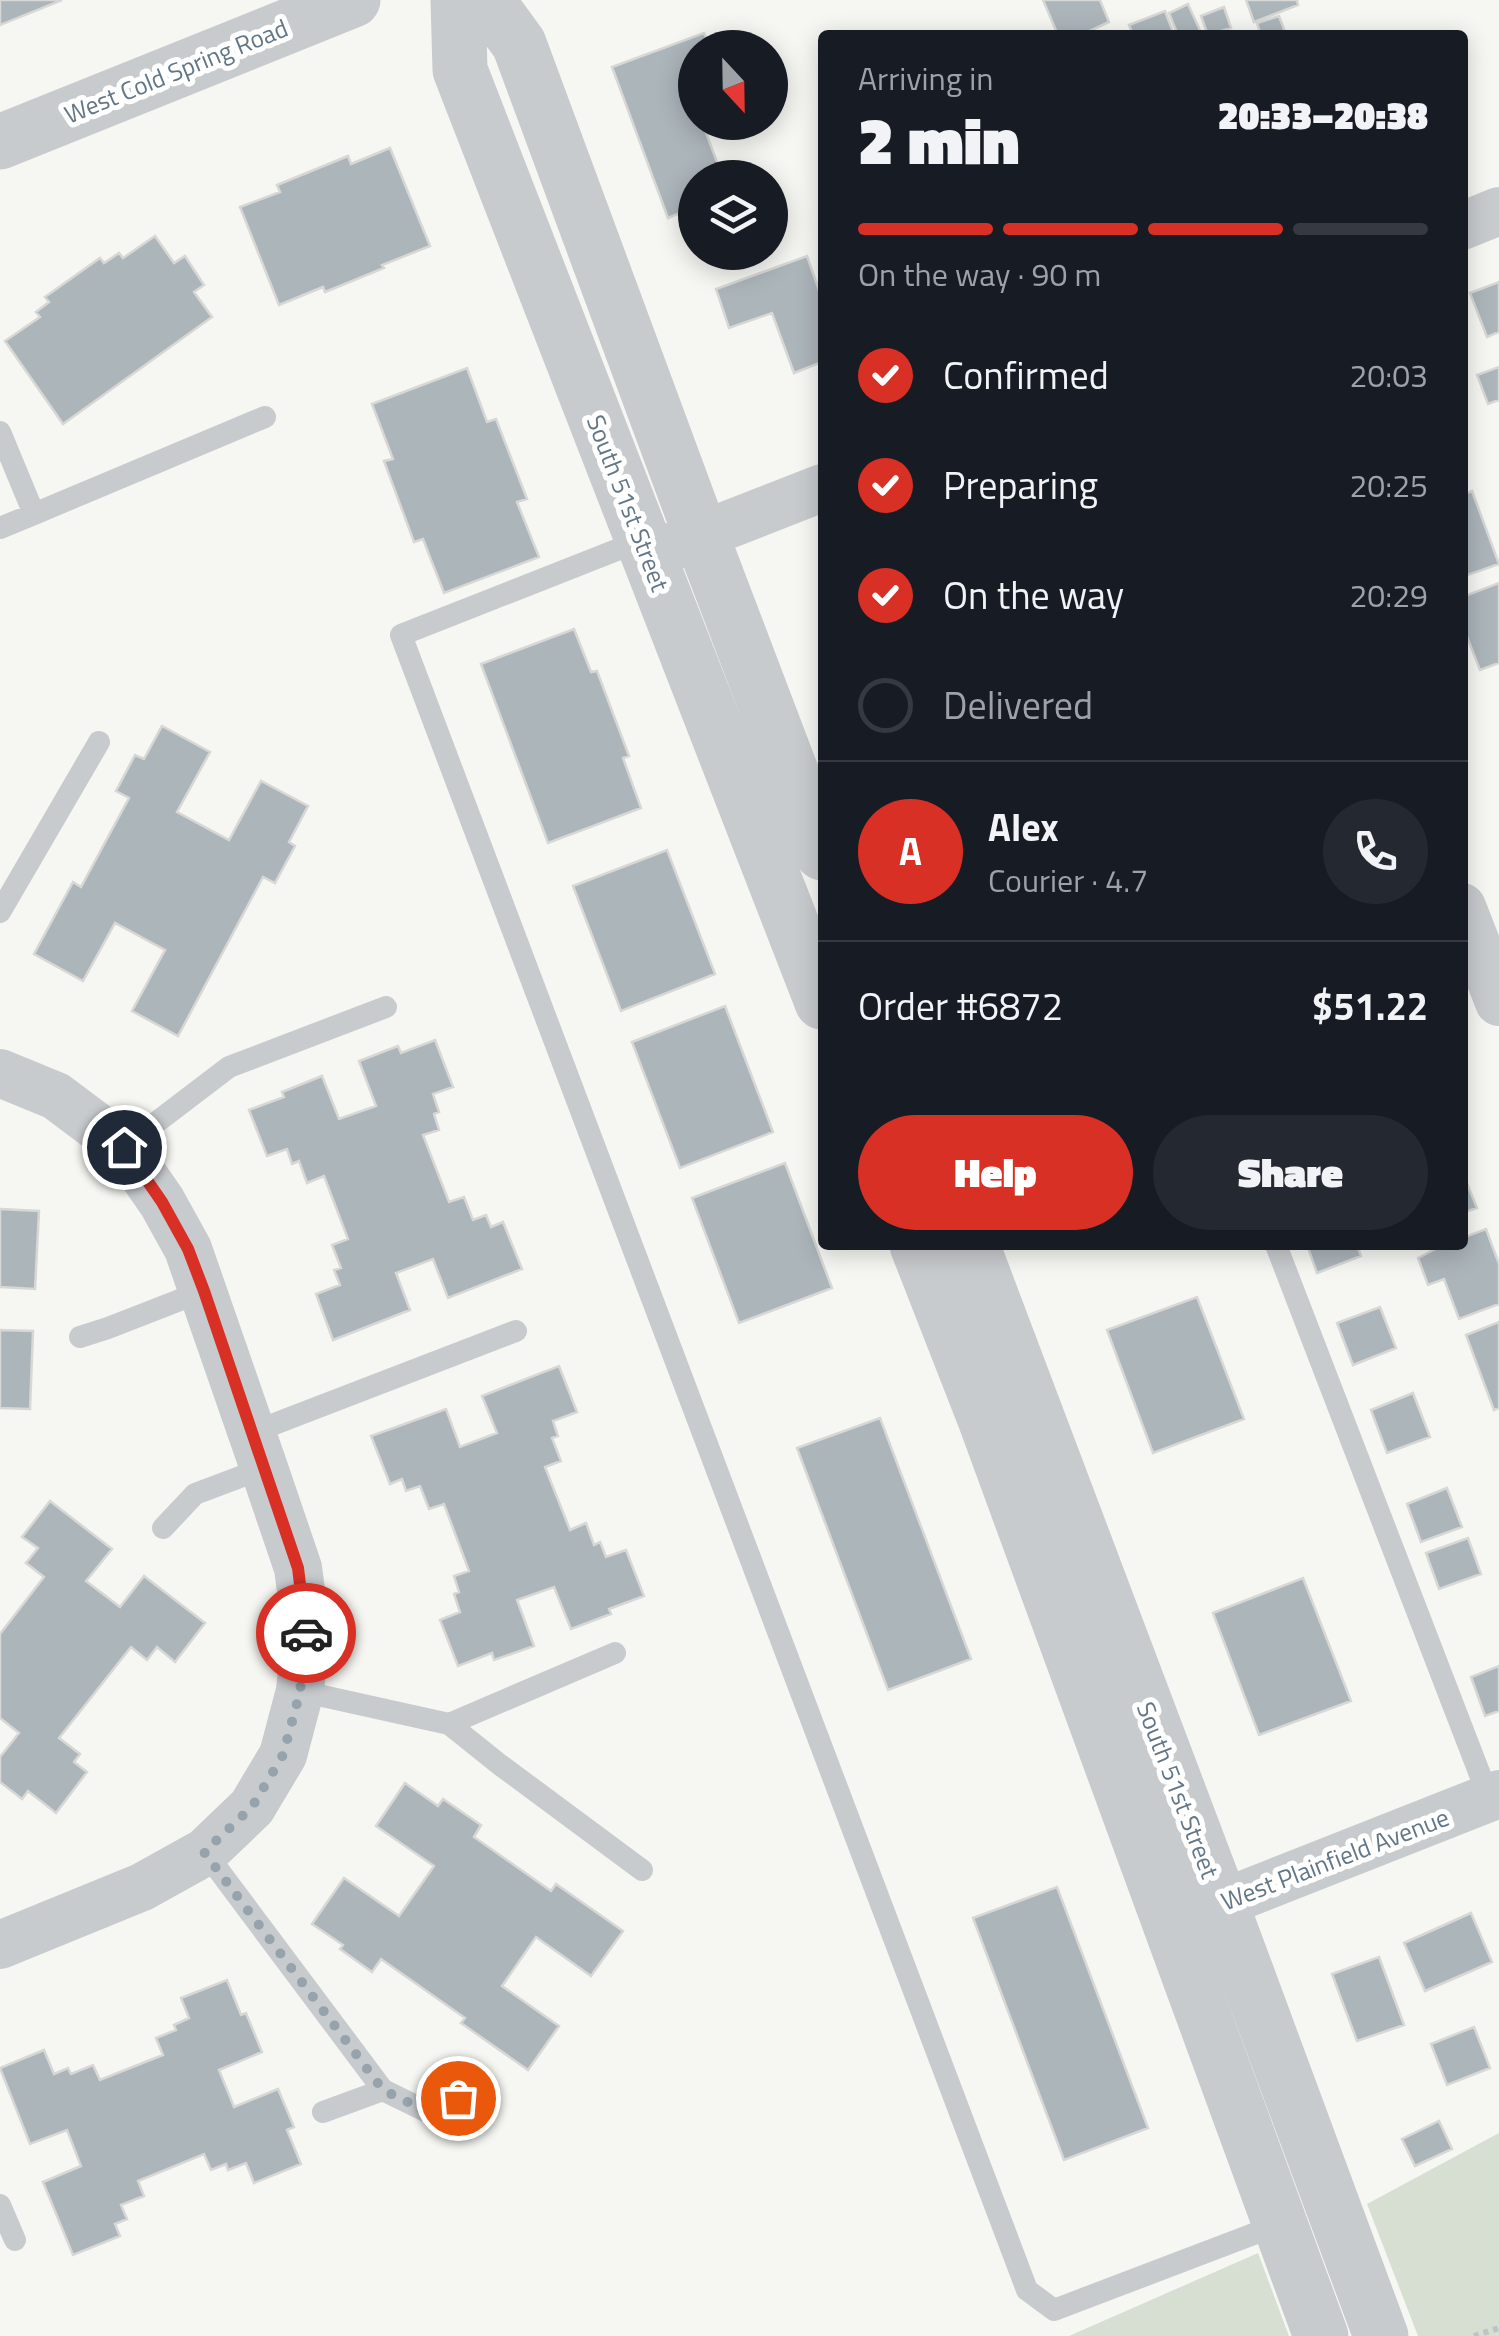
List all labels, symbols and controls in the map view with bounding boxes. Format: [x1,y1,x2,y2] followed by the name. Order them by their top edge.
[59,9,293,133] street label: West Cold Spring Road
[678,30,788,140] north arrow
[678,30,788,270] map controls
[858,54,994,102] text: Arriving in
[1218,86,1428,144] text: 20:33–20:38
[858,90,1019,189] text: 2 min
[678,160,788,270] button: layers
[858,250,1101,298] text: On the way · 90 m
[943,346,1109,404] text: Confirmed
[858,348,913,403] icon: check
[1349,351,1428,399] text: 20:03
[577,409,679,597] street label: South 51st Street
[943,456,1098,514] text: Preparing
[858,458,913,513] icon: check
[1349,461,1428,509] text: 20:25
[943,566,1124,624] text: On the way
[858,568,913,623] icon: check
[1349,571,1428,619] text: 20:29
[943,676,1093,734] text: Delivered
[988,798,1059,856] text: Alex
[1323,799,1428,904] button: phone
[899,822,922,880] text: A
[988,856,1148,904] text: Courier · 4.7
[858,977,1063,1035] text: Order #6872
[1312,977,1428,1035] text: $51.22
[82,1105,167,1190] pin
[858,1115,1133,1230] button: Help
[1153,1115,1428,1230] button: Share
[97,1120,152,1175] icon: home
[256,1583,356,1683] courier
[279,1606,334,1661] icon: car
[1127,1696,1229,1884] street label: South 51st Street
[1216,1798,1454,1920] street label: West Plainfield Avenue
[416,2056,501,2141] pin
[431,2071,486,2126] icon: bag

